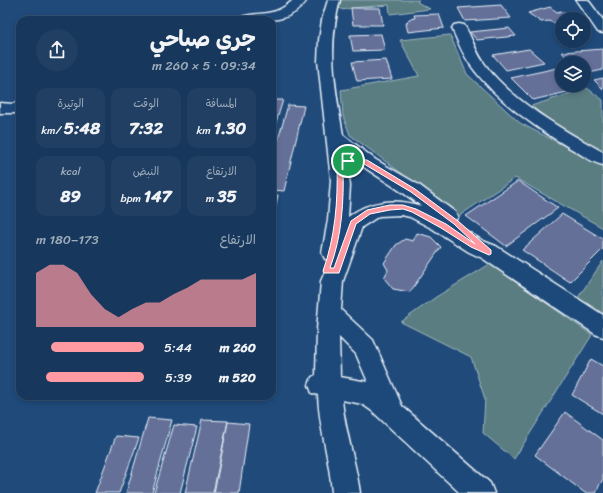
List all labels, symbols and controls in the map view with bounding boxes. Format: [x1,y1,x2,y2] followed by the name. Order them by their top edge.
[555,12,591,92] map controls
[555,12,591,48] button: locate
[150,19,256,58] text: جري صباحي
[36,29,78,71] button: share
[152,54,256,77] text: 09:34 · 5 × 260 m
[555,56,591,92] button: layers
[57,94,84,113] text: الوتيرة
[133,94,159,113] text: الوقت
[206,94,237,113] text: المسافة
[64,113,100,143] text: 5:48
[129,113,163,143] text: 7:32
[214,113,246,143] text: 1.30
[41,121,64,140] text: /km
[196,121,214,140] text: km
[331,144,365,178] pin
[337,150,359,172] icon: arrive
[61,162,81,181] text: kcal
[133,162,159,181] text: النبض
[206,162,237,181] text: الارتفاع
[60,181,81,211] text: 89
[144,181,171,211] text: 147
[217,181,237,211] text: 35
[121,189,144,208] text: bpm
[206,189,217,208] text: m
[36,228,99,251] text: 173–180 m
[220,228,256,251] text: الارتفاع
[164,336,192,359] text: 5:44
[220,336,256,359] text: 260 m
[165,366,192,389] text: 5:39
[219,366,256,389] text: 520 m

